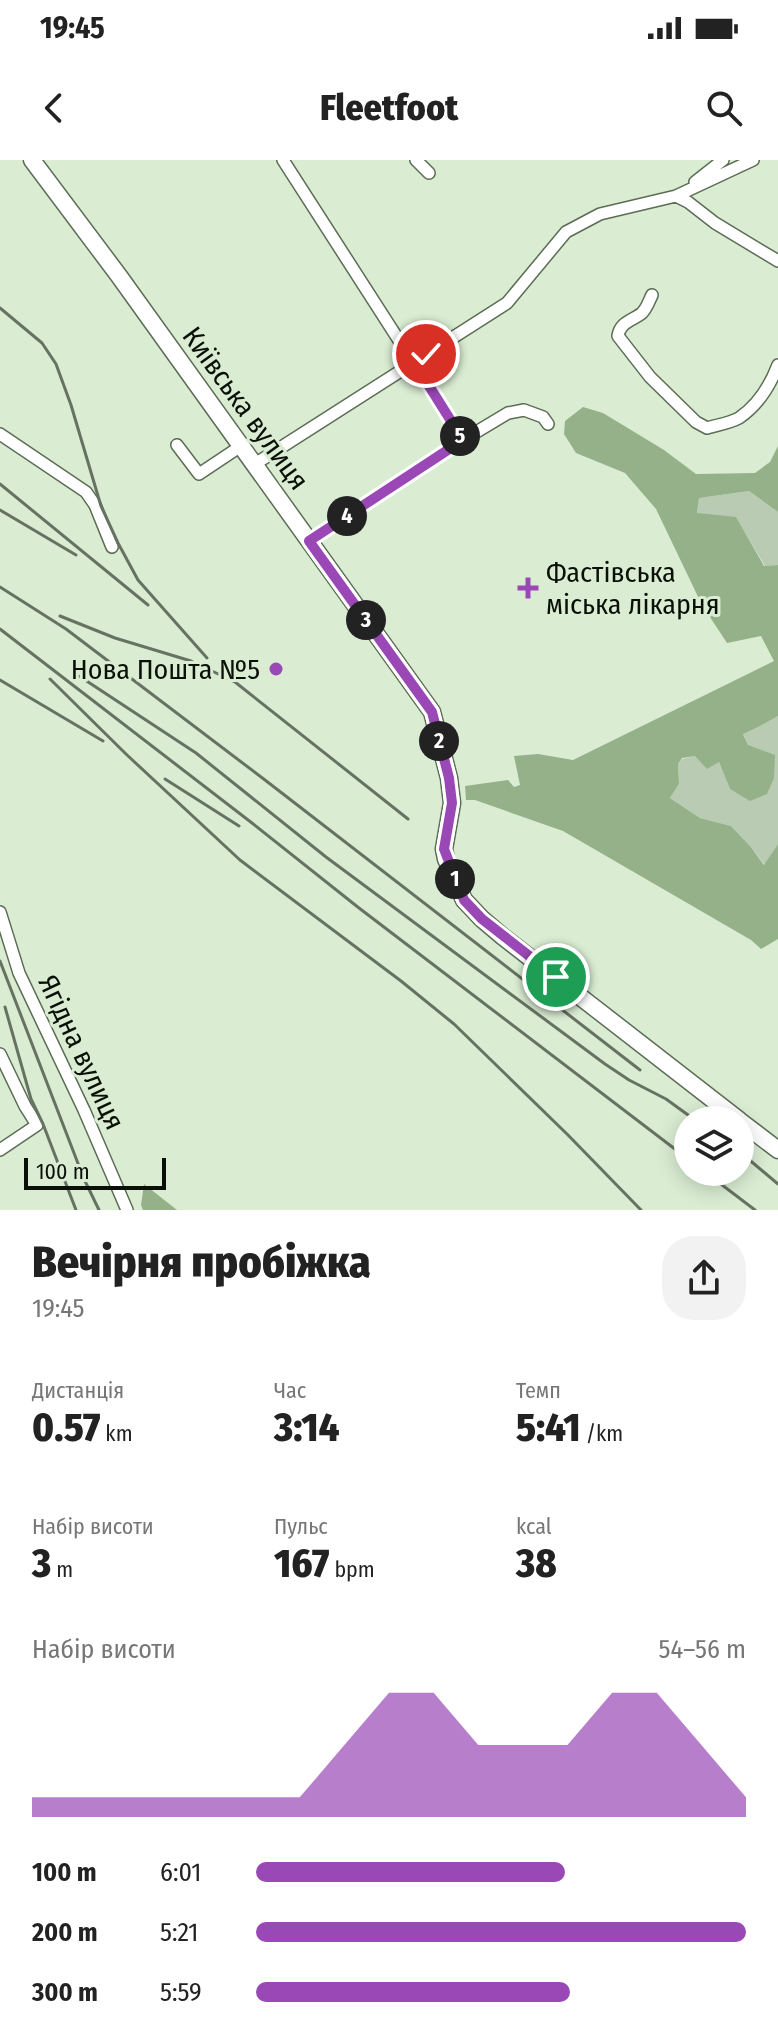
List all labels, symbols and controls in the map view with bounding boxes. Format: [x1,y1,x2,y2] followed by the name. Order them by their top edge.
[40,10,105,46] text: 19:45
[32,86,76,130] icon: back
[320,86,458,130] text: Fleetfoot
[702,86,746,130] icon: search
[392,320,460,388] pin
[176,321,316,496] street label: Київська вулиця
[404,332,448,376] icon: check
[440,416,480,456] pin: 5
[455,422,465,449] text: 5
[327,496,367,536] pin: 4
[341,502,353,529] text: 4
[546,556,720,621] place label: Фастівська міська лікарня
[517,577,539,599] marker: Фастівська міська лікарня
[346,600,386,640] pin: 3
[361,606,371,633] text: 3
[71,653,260,686] place label: Нова Пошта №5
[267,660,285,678] marker: Нова Пошта №5
[419,721,459,761] pin: 2
[434,727,444,754] text: 2
[435,859,475,899] pin: 1
[450,865,460,892] text: 1
[522,943,590,1011] pin
[534,955,578,999] icon: arrive
[31,970,132,1135] street label: Ягідна вулиця
[674,1106,754,1186] map controls
[674,1106,754,1186] button: layers
[24,1154,166,1190] scale bar
[36,1158,90,1185] text: 100 m
[32,1236,371,1289] text: Вечірня пробіжка
[662,1236,746,1320] button: share
[32,1293,84,1324] text: 19:45
[32,1377,124,1404] text: Дистанція
[274,1377,306,1404] text: Час
[516,1377,561,1404] text: Темп
[32,1404,100,1452] text: 0.57
[274,1404,339,1452] text: 3:14
[516,1404,581,1452] text: 5:41
[100,1420,133,1447] text: km
[581,1420,623,1447] text: /km
[32,1513,154,1540] text: Набір висоти
[274,1513,328,1540] text: Пульс
[516,1513,552,1540] text: kcal
[32,1540,51,1588] text: 3
[274,1540,329,1588] text: 167
[516,1540,557,1588] text: 38
[51,1556,73,1583] text: m
[329,1556,375,1583] text: bpm
[32,1634,176,1665] text: Набір висоти
[658,1634,746,1665] text: 54–56 m
[32,1857,97,1888] text: 100 m
[160,1857,201,1888] text: 6:01
[32,1917,98,1948] text: 200 m
[160,1917,198,1948] text: 5:21
[32,1977,98,2008] text: 300 m
[160,1977,202,2008] text: 5:59

